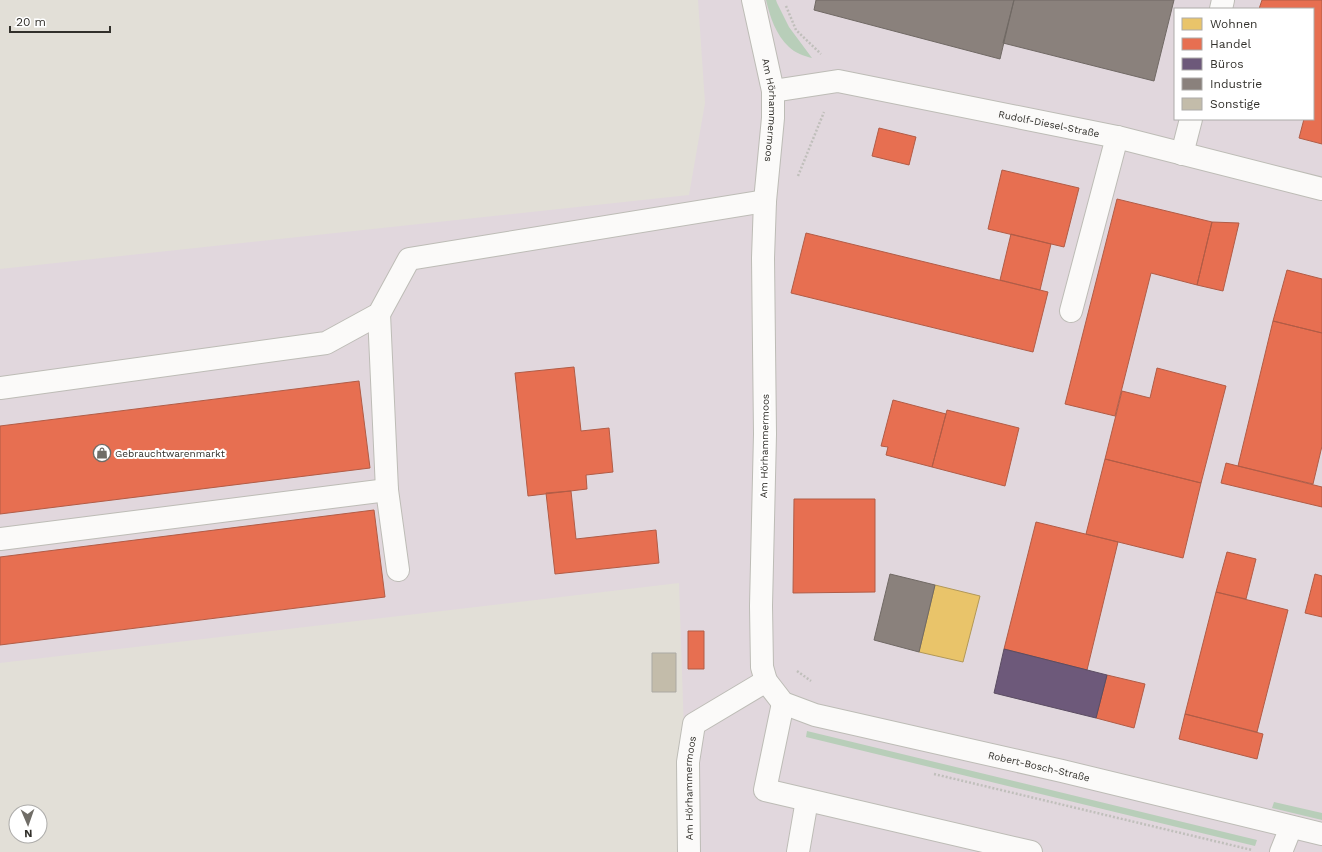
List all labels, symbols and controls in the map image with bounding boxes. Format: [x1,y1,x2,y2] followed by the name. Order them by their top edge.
[10,8,110,34] scale bar
[1174,8,1314,120] legend
[16,15,46,29] text: 20 m
[1210,17,1258,31] text: Wohnen
[1210,37,1251,51] text: Handel
[760,57,778,162] street label: Am Hörhammermoos
[1210,57,1243,71] text: Büros
[1210,77,1262,91] text: Industrie
[1210,97,1260,111] text: Sonstige
[997,108,1101,139] street label: Rudolf-Diesel-Straße
[758,394,771,498] street label: Am Hörhammermoos
[92,443,112,463] shop icon: Gebrauchtwarenmarkt
[115,448,226,459] place label: Gebrauchtwarenmarkt
[683,735,698,840] street label: Am Hörhammermoos
[987,749,1091,784] street label: Robert-Bosch-Straße
[8,804,48,844] north arrow
[24,827,33,840] text: N

